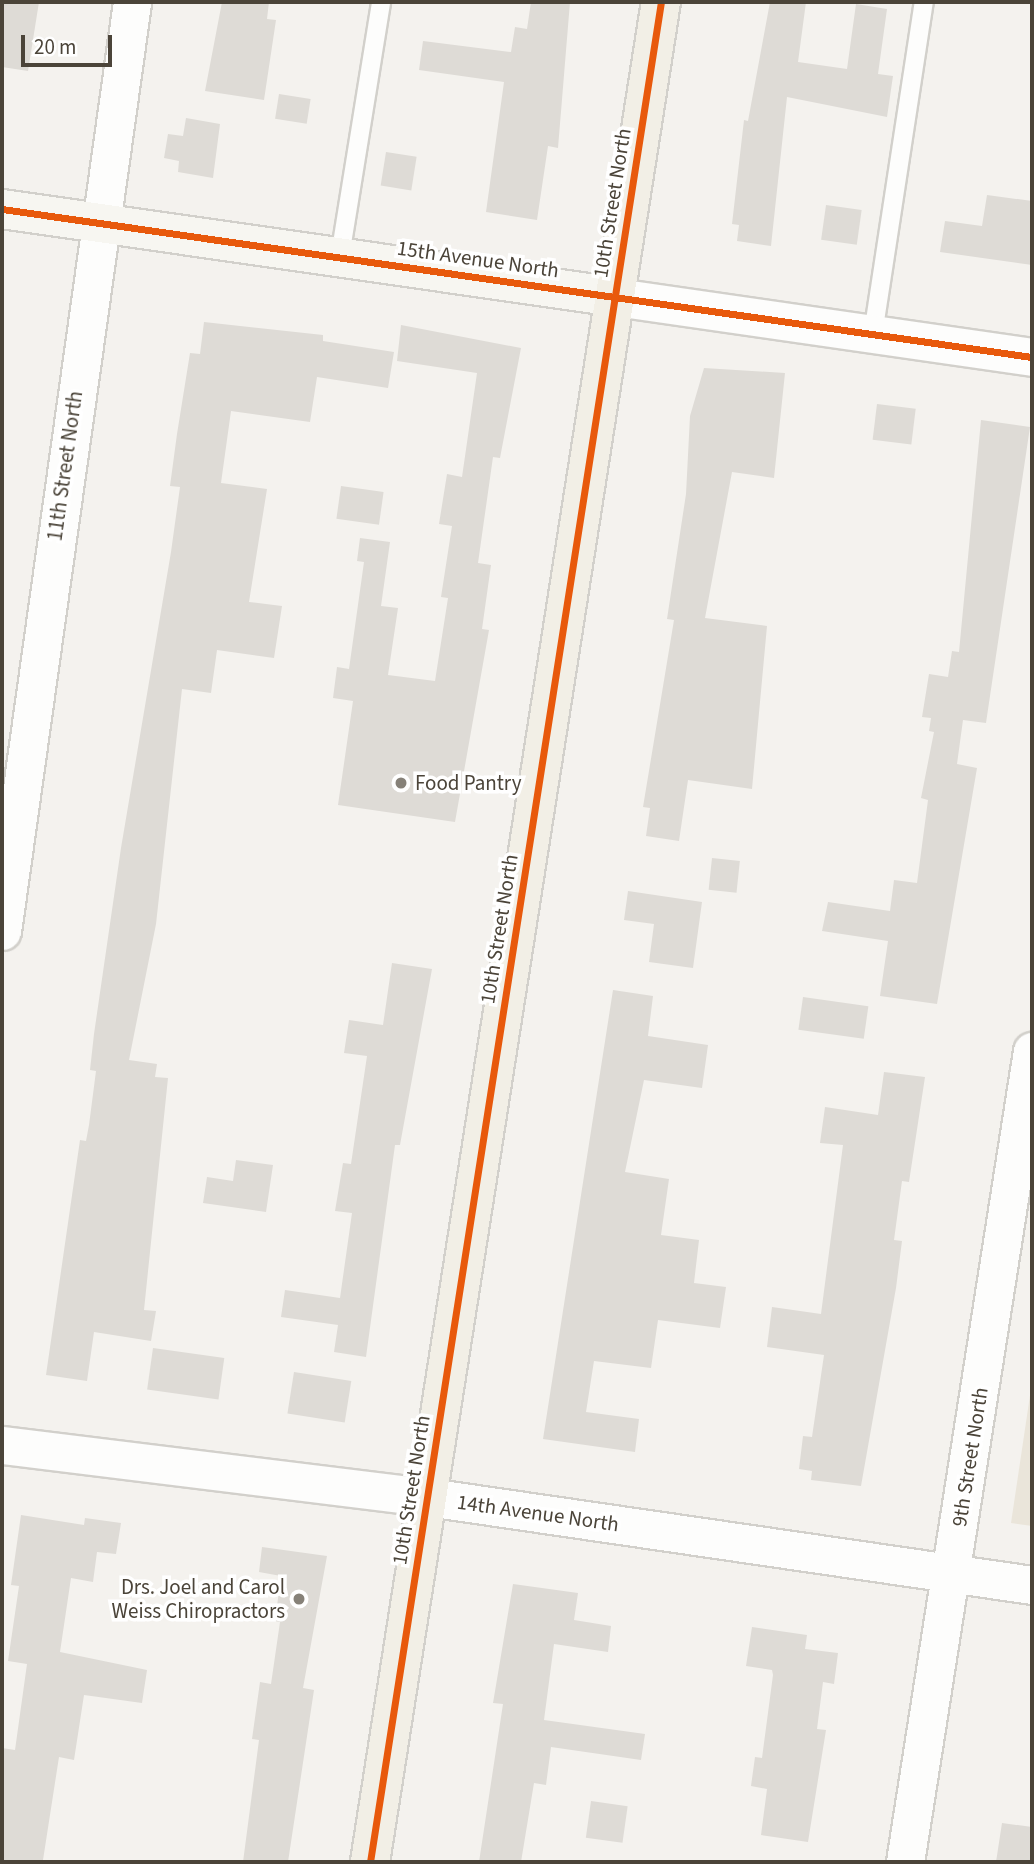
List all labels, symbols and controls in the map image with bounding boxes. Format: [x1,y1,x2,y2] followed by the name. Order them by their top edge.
[24,21,116,65] scale bar
[34,32,76,62] text: 20 m
[588,126,636,280] street label: 10th Street North
[395,235,561,283] street label: 15th Avenue North
[42,389,88,543] street label: 11th Street North
[415,770,521,796] place label: Food Pantry
[393,775,409,791] marker: Food Pantry
[475,852,523,1006] street label: 10th Street North
[947,1386,993,1528] street label: 9th Street North
[387,1413,435,1567] street label: 10th Street North
[455,1489,621,1537] street label: 14th Avenue North
[111,1574,285,1624] place label: Drs. Joel and Carol Weiss Chiropractors
[291,1591,307,1607] marker: Drs. Joel and Carol Weiss Chiropractors

